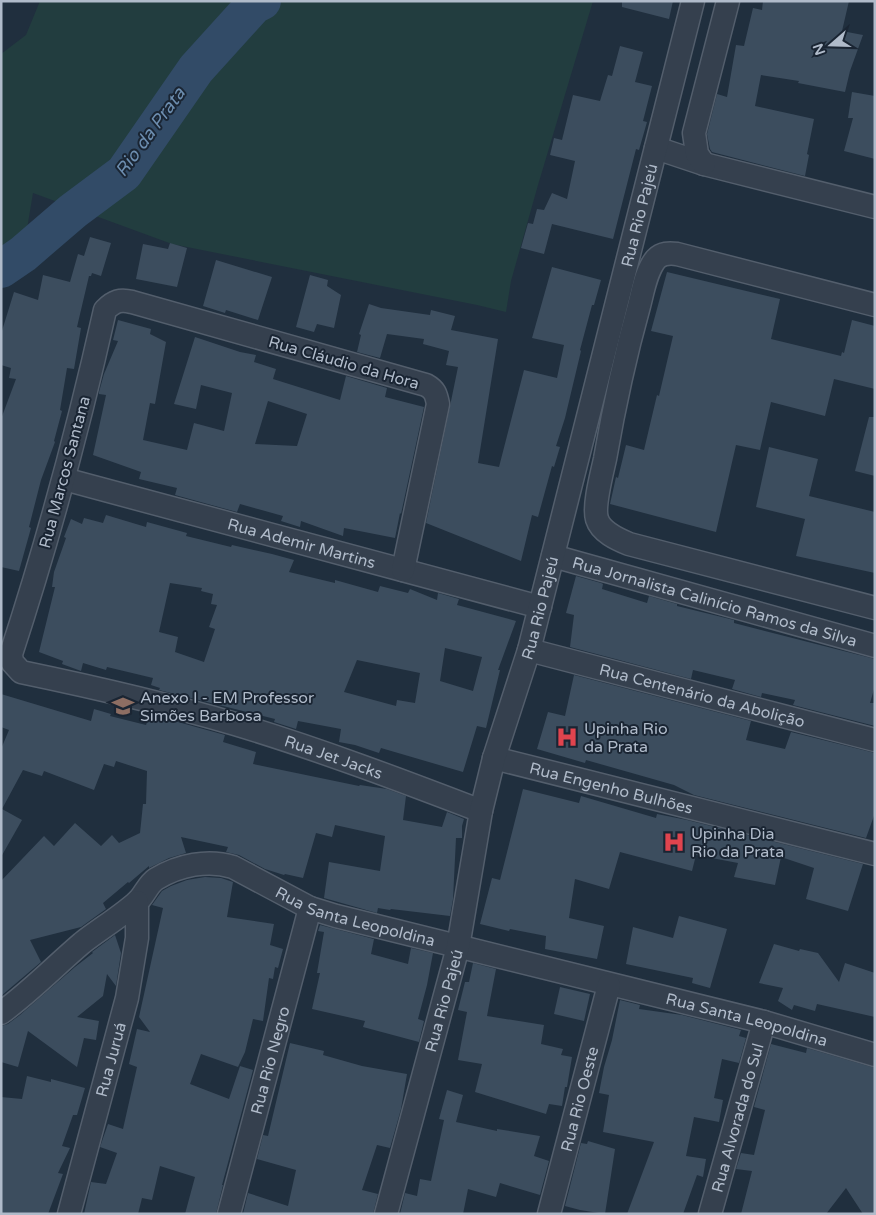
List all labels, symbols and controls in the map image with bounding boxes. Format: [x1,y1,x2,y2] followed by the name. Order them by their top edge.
[806,20,856,70] north arrow
[809,41,829,57] text: N
[110,82,190,181] water label: Rio da Prata
[617,162,662,269] street label: Rua Rio Pajeú
[266,332,421,394] street label: Rua Cláudio da Hora
[35,394,95,551] street label: Rua Marcos Santana
[225,514,377,573] street label: Rua Ademir Martins
[570,553,859,651] street label: Rua Jornalista Calinício Ramos da Silva
[518,554,563,662] street label: Rua Rio Pajeú
[597,660,807,732] street label: Rua Centenário da Abolição
[140,688,315,726] place label: Anexo I - EM Professor Simões Barbosa
[110,693,136,719] school or university icon: Anexo I - EM Professor Simões Barbosa
[584,719,668,757] place label: Upinha Rio da Prata
[554,724,580,750] hospital icon: Upinha Rio da Prata
[282,731,385,784] street label: Rua Jet Jacks
[527,758,695,819] street label: Rua Engenho Bulhões
[691,824,784,862] place label: Upinha Dia Rio da Prata
[661,829,687,855] hospital icon: Upinha Dia Rio da Prata
[272,882,437,951] street label: Rua Santa Leopoldina
[421,947,468,1055] street label: Rua Rio Pajeú
[664,989,830,1051] street label: Rua Santa Leopoldina
[247,1004,295,1117] street label: Rua Rio Negro
[92,1020,131,1099] street label: Rua Juruá
[708,1041,769,1195] street label: Rua Alvorada do Sul
[557,1044,604,1154] street label: Rua Rio Oeste

